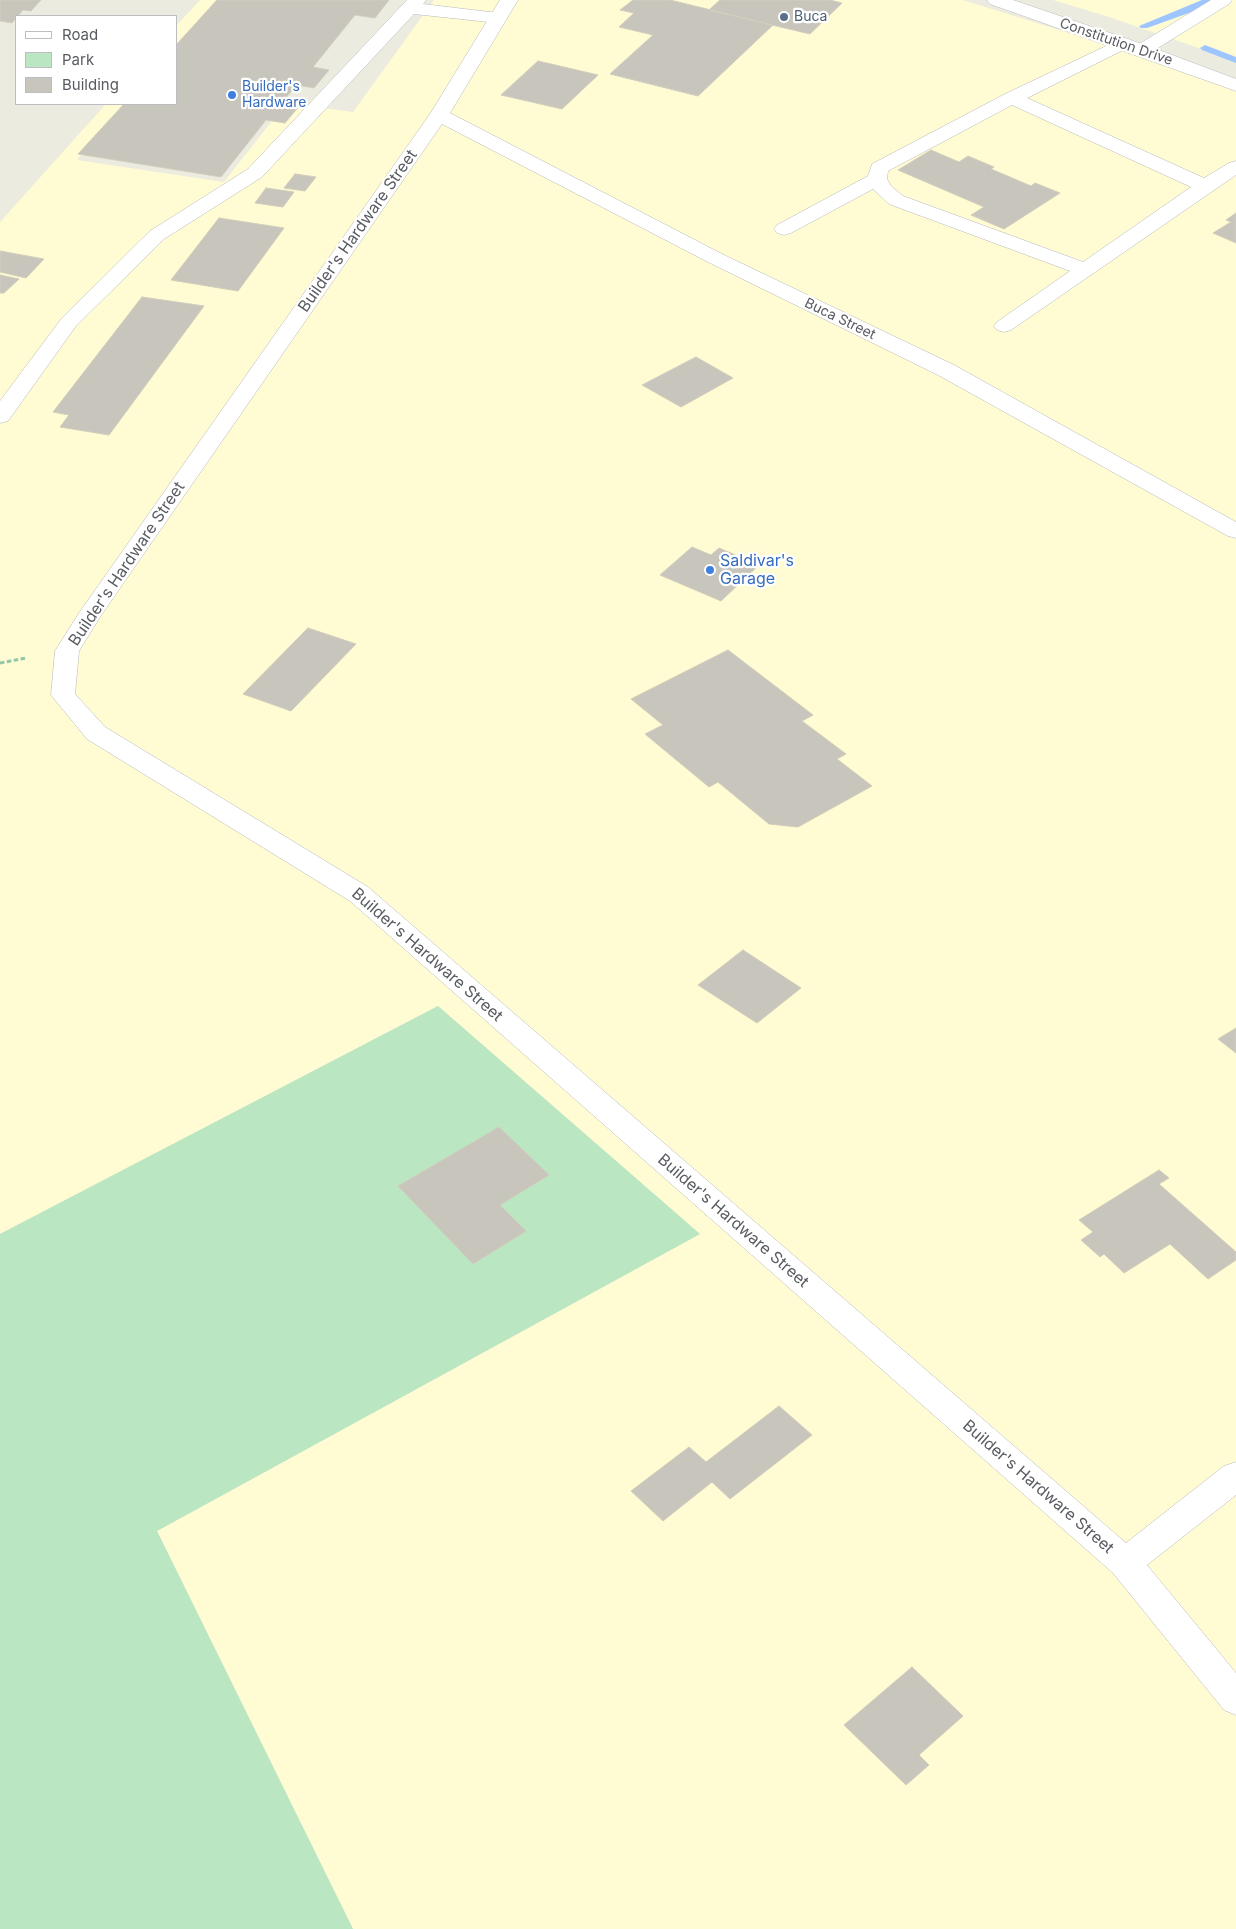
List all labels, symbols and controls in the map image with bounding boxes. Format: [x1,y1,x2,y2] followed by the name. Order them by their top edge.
[794,9,827,25] place label: Buca
[778,11,790,23] marker: Buca
[15,15,178,105] legend
[1057,15,1175,69] street label: Constitution Drive
[62,25,98,44] text: Road
[62,50,94,69] text: Park
[62,75,119,94] text: Building
[242,79,306,111] place label: Builder's Hardware
[226,89,238,101] marker: Builder's Hardware
[295,146,421,316] street label: Builder's Hardware Street
[802,295,878,343] street label: Buca Street
[65,478,189,650] street label: Builder's Hardware Street
[720,551,794,589] place label: Saldivar's Garage
[704,564,716,576] marker: Saldivar's Garage
[348,884,506,1026] street label: Builder's Hardware Street
[654,1150,812,1292] street label: Builder's Hardware Street
[959,1416,1117,1558] street label: Builder's Hardware Street

